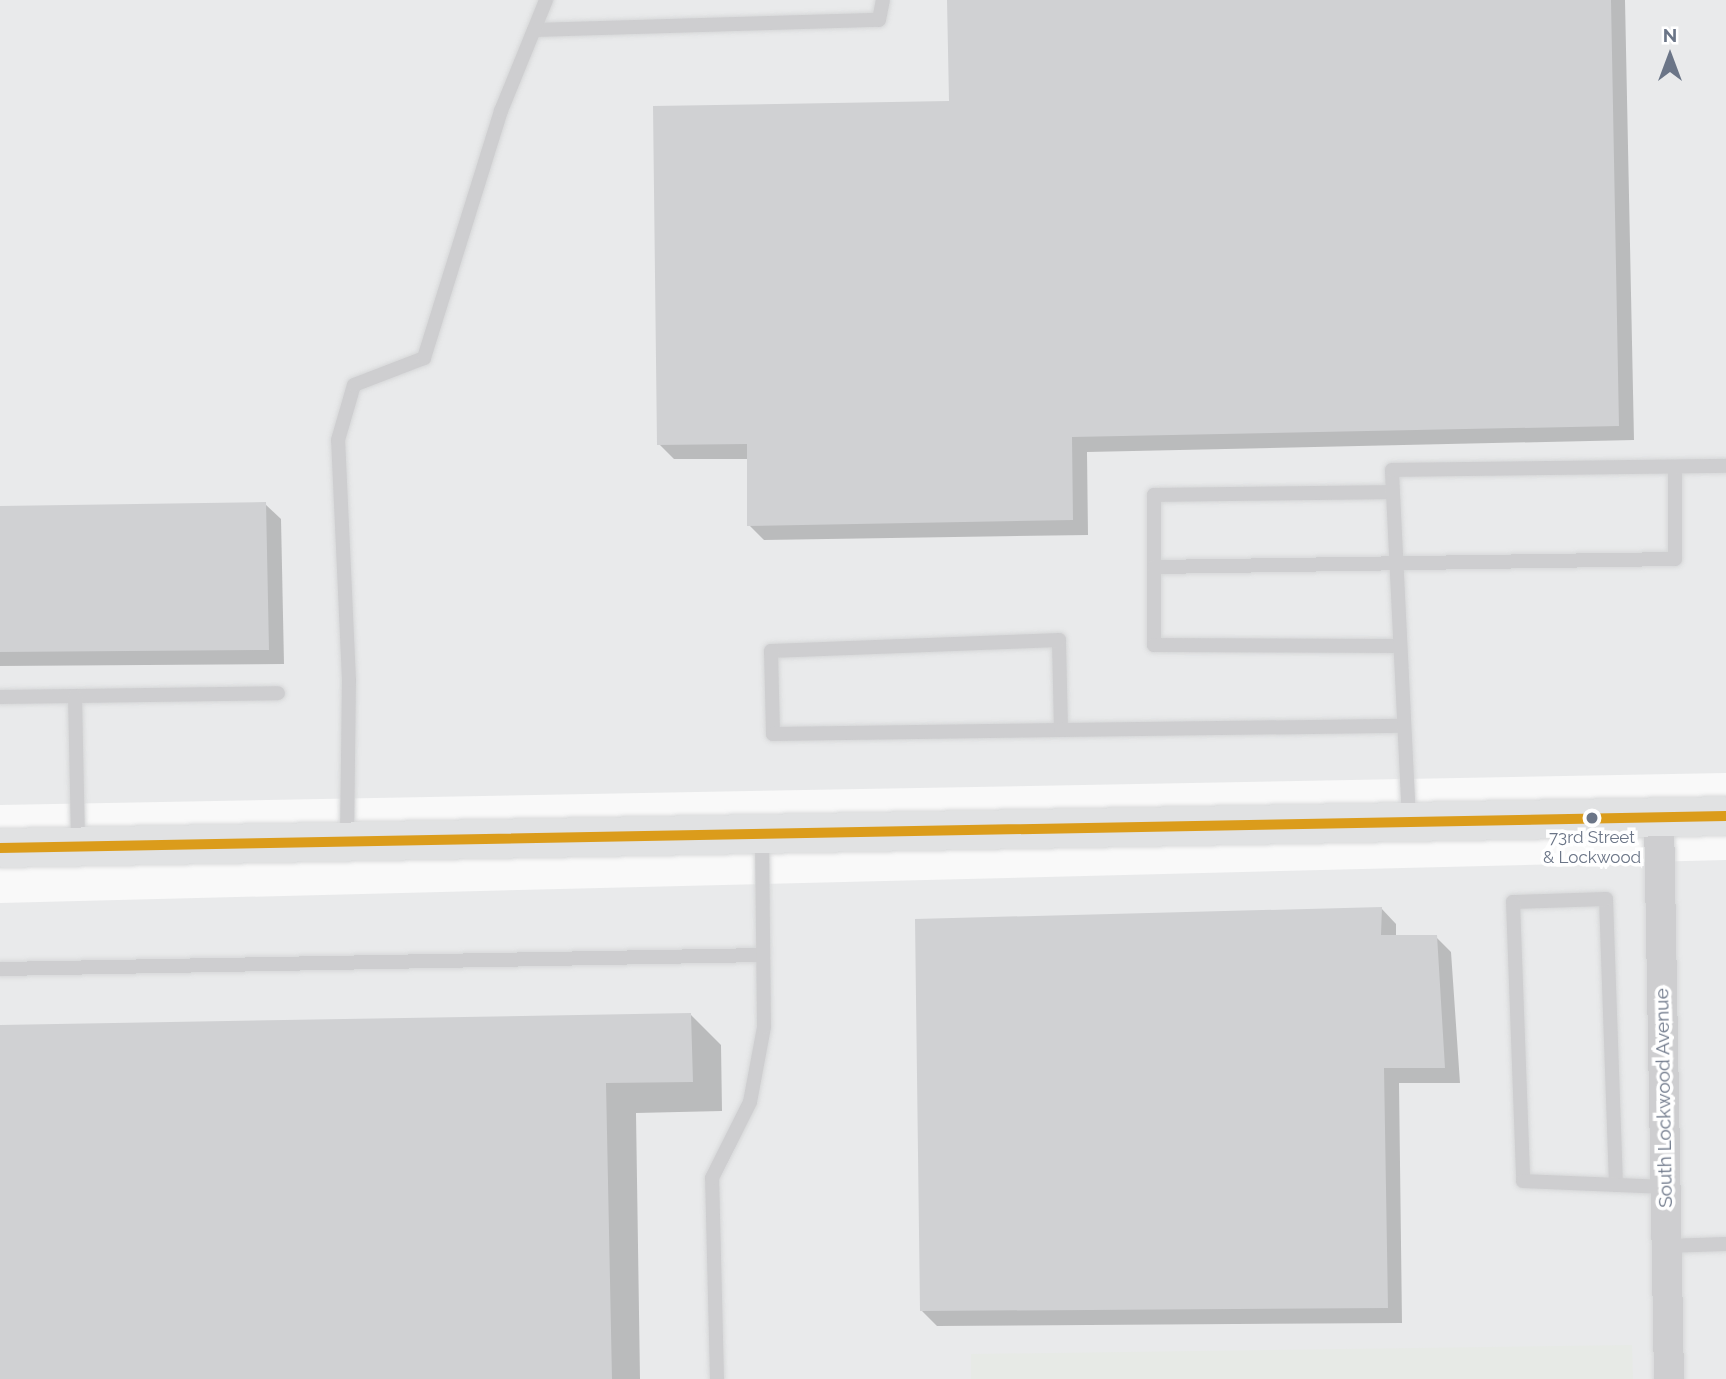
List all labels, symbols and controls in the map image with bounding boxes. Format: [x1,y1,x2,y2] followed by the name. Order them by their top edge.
[1635,21,1705,91] north arrow
[1663,24,1677,46] text: N
[1585,811,1599,825] marker: 73rd Street & Lockwood
[1543,828,1641,868] place label: 73rd Street & Lockwood
[1651,988,1677,1208] street label: South Lockwood Avenue

